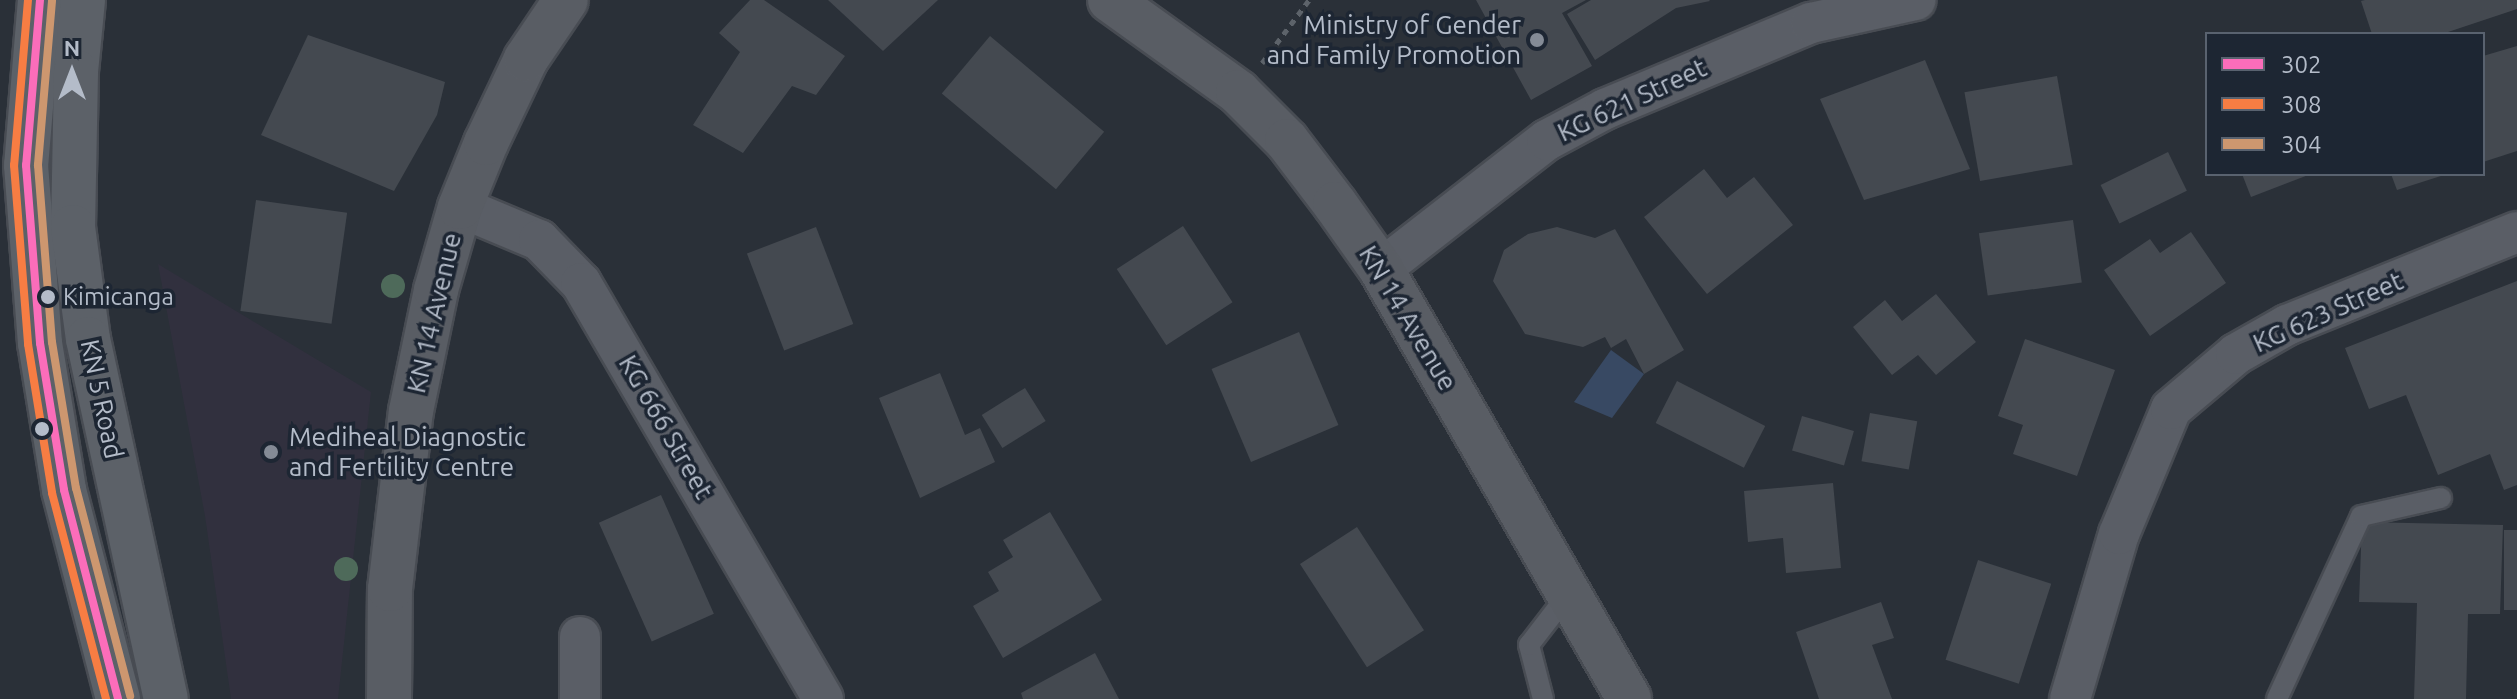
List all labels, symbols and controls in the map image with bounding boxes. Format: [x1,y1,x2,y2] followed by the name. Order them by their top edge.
[1267,9,1521,70] place label: Ministry of Gender and Family Promotion
[1528,31,1546,49] marker: Ministry of Gender and Family Promotion
[32,32,112,112] north arrow
[2205,32,2485,176] legend
[64,35,80,60] text: N
[2281,51,2322,78] text: 302
[1553,52,1711,148] street label: KG 621 Street
[2281,91,2322,118] text: 308
[2281,131,2322,158] text: 304
[400,230,468,396] street label: KN 14 Avenue
[1353,240,1463,396] street label: KN 14 Avenue
[2248,265,2408,359] street label: KG 623 Street
[63,283,174,311] place label: Kimicanga
[40,289,56,305] marker: Kimicanga
[74,337,130,461] street label: KN 5 Road
[612,350,720,504] street label: KG 666 Street
[34,421,50,437] unlabelled marker
[289,421,526,482] place label: Mediheal Diagnostic and Fertility Centre
[260,441,282,463] marker: Mediheal Diagnostic and Fertility Centre

